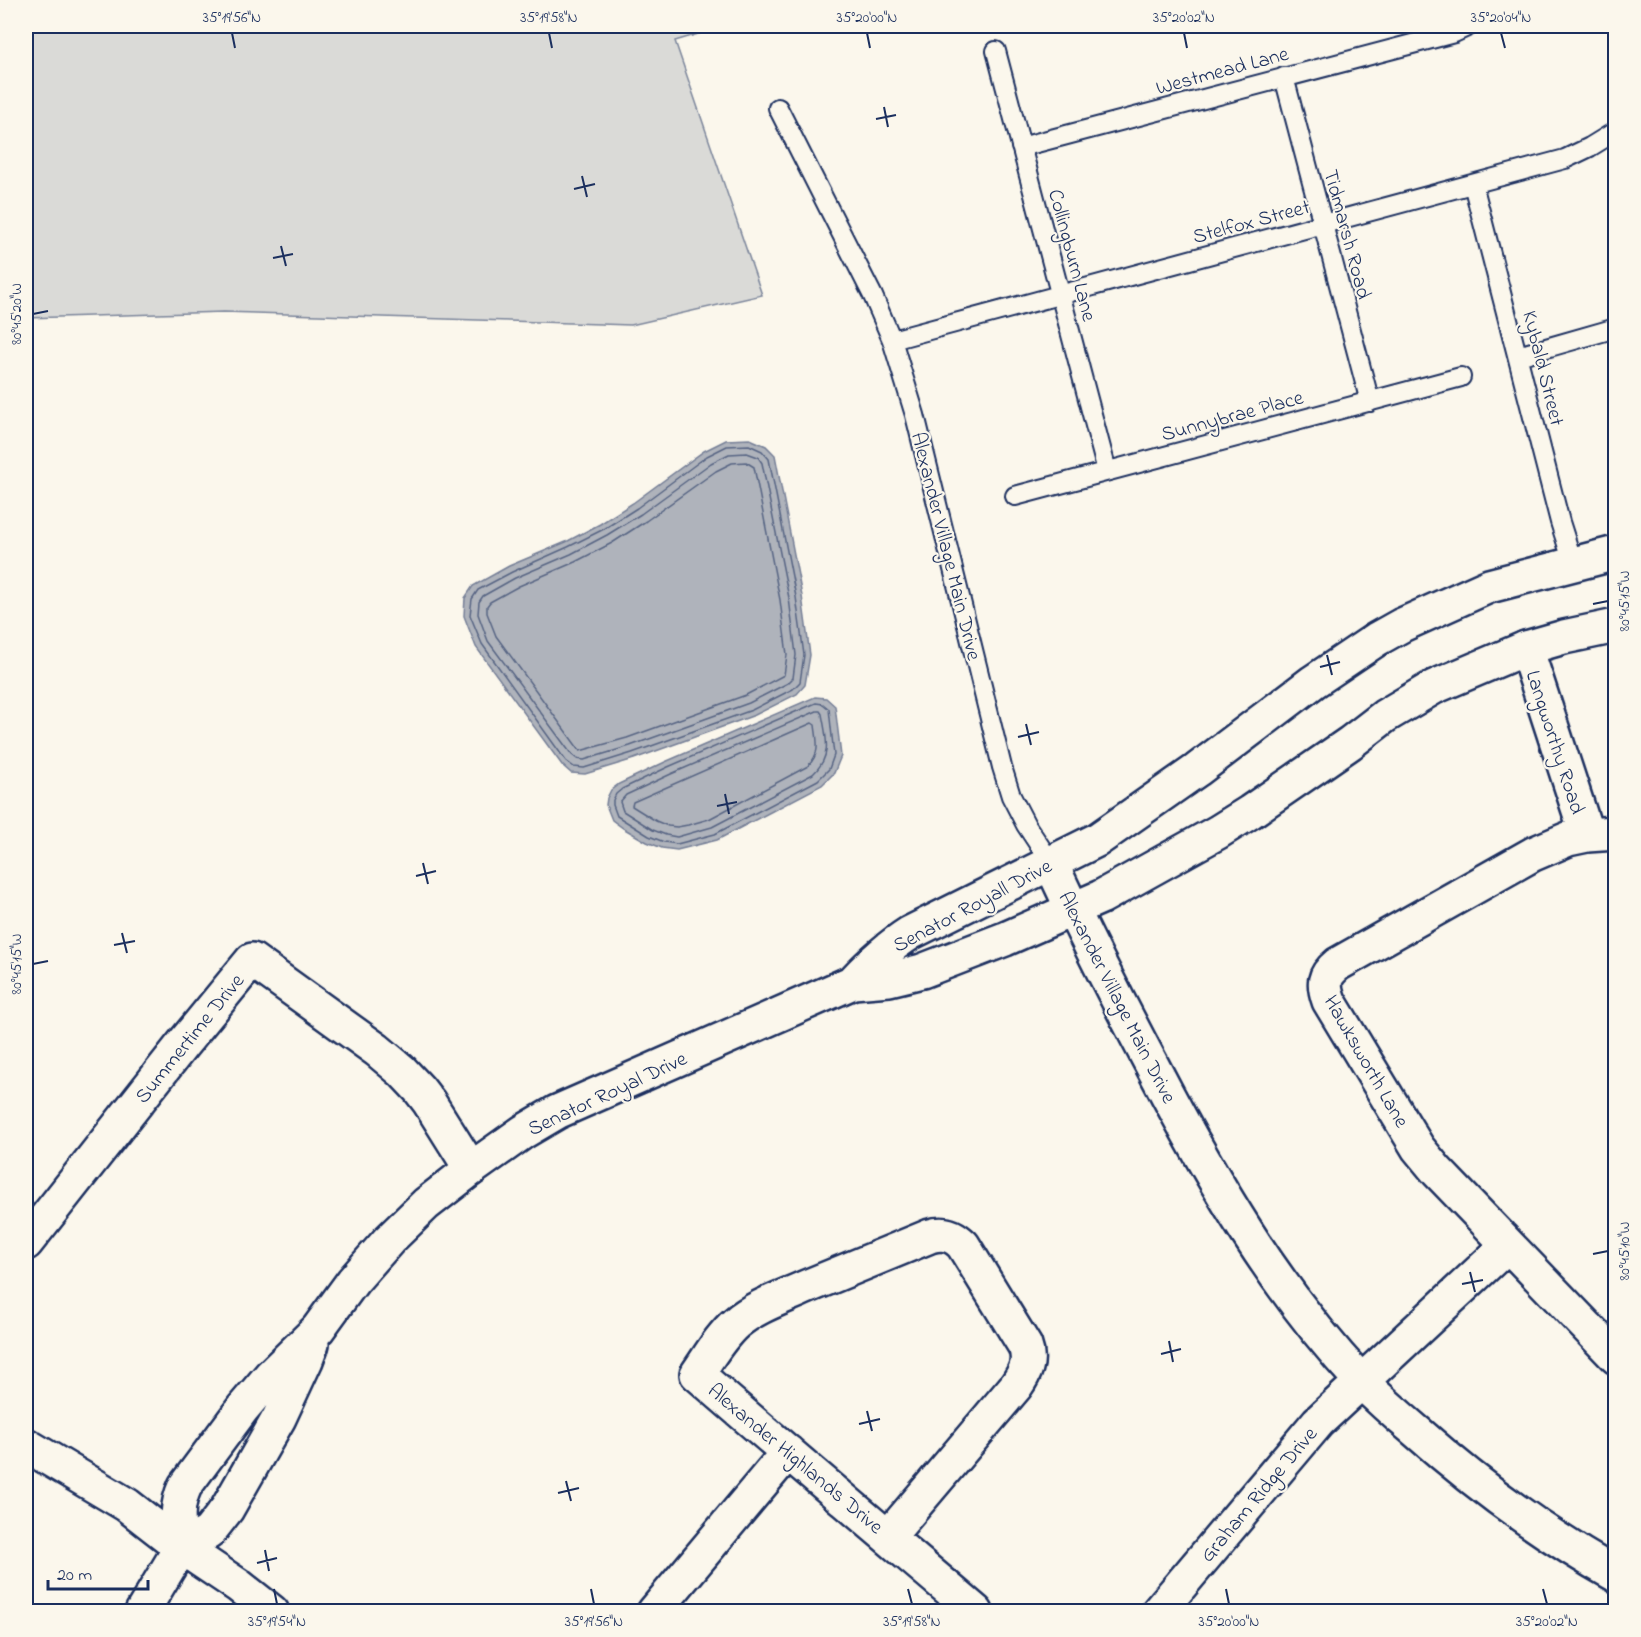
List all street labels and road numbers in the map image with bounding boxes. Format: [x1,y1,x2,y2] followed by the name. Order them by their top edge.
[1153,40,1293,104] street label: Westmead Lane
[1314,166,1378,303] street label: Tidmarsh Road
[1037,186,1103,326] street label: Collingburn Lane
[1189,193,1314,253] street label: Stelfox Street
[1511,308,1571,430] street label: Kybald Street
[1158,383,1308,452] street label: Sunnybrae Place
[900,429,988,665] street label: Alexander Village Main Drive
[1515,667,1592,819] street label: Langworthy Road
[888,852,1059,963] street label: Senator Royall Drive
[1048,887,1183,1111] street label: Alexander Village Main Drive
[129,967,253,1111] street label: Summertime Drive
[1315,990,1416,1134] street label: Hawksworth Lane
[523,1045,694,1147] street label: Senator Royal Drive
[699,1377,890,1544] street label: Alexander Highlands Drive
[1194,1420,1327,1571] street label: Graham Ridge Drive

